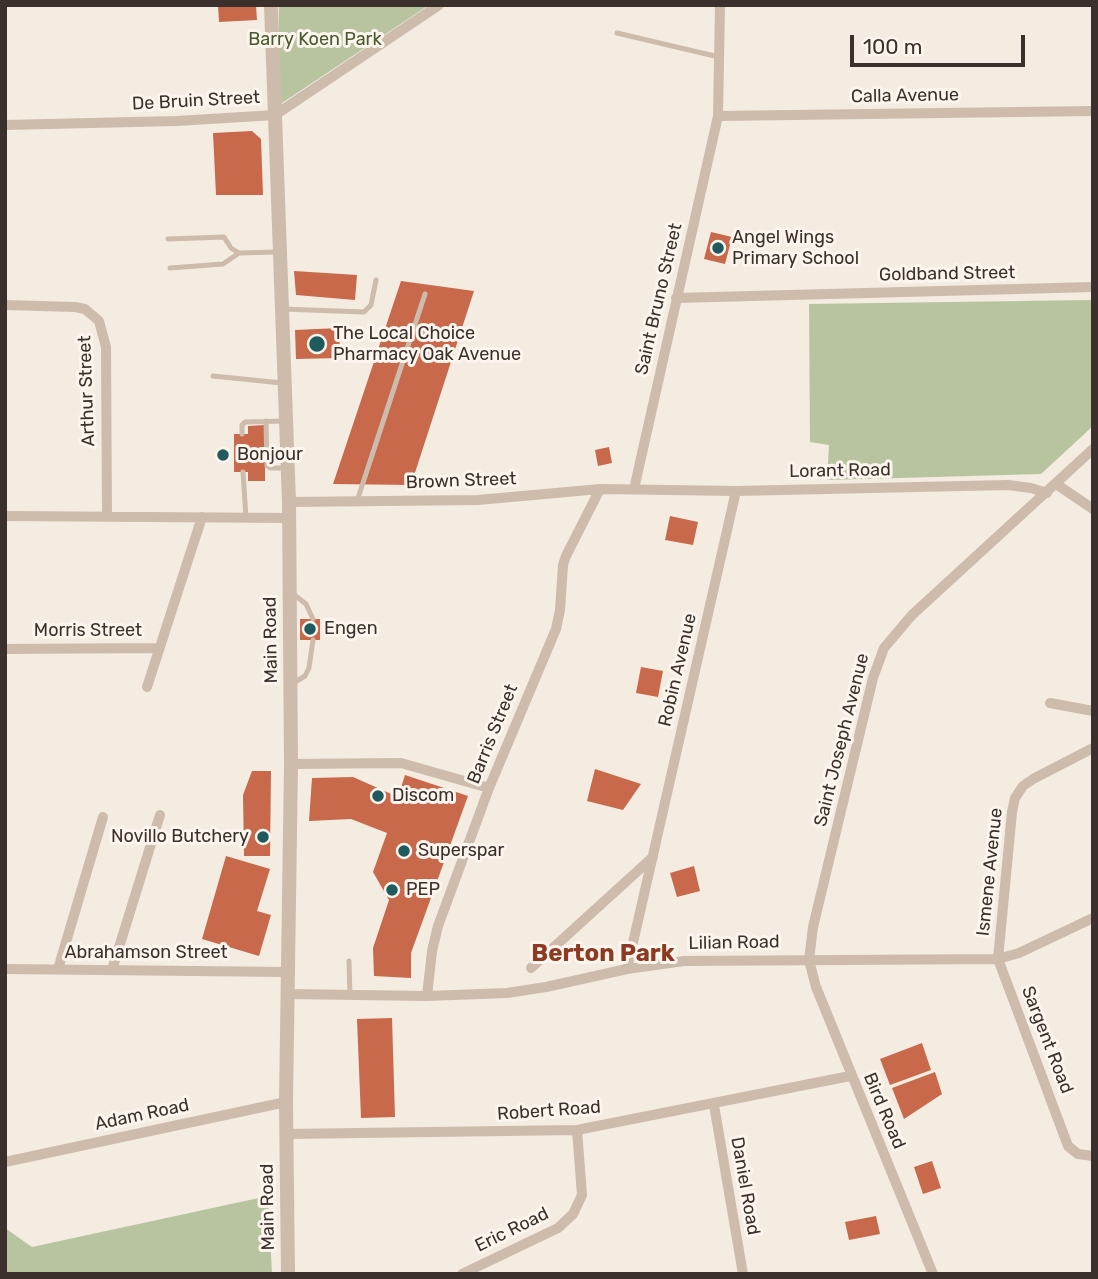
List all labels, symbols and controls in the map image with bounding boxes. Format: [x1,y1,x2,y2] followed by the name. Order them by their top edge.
[853,21,1028,65] scale bar
[248,29,382,51] park label: Barry Koen Park
[863,34,922,59] text: 100 m
[851,84,959,108] street label: Calla Avenue
[131,87,261,115] street label: De Bruin Street
[631,221,687,377] street label: Saint Bruno Street
[732,227,859,270] place label: Angel Wings Primary School
[710,240,726,256] marker: Angel Wings Primary School
[879,262,1015,286] street label: Goldband Street
[333,323,521,366] place label: The Local Choice Pharmacy Oak Avenue
[307,334,327,354] marker: The Local Choice Pharmacy Oak Avenue
[74,335,100,447] street label: Arthur Street
[237,444,303,466] place label: Bonjour
[215,447,231,463] marker: Bonjour
[789,459,891,483] street label: Lorant Road
[405,468,517,494] street label: Brown Street
[259,597,283,683] street label: Main Road
[654,611,702,729] street label: Robin Avenue
[324,618,378,640] place label: Engen
[34,620,142,642] street label: Morris Street
[302,621,318,637] marker: Engen
[810,651,874,829] street label: Saint Joseph Avenue
[463,681,523,787] street label: Barris Street
[392,785,454,807] place label: Discom
[370,788,386,804] marker: Discom
[973,807,1007,937] street label: Ismene Avenue
[111,826,249,848] place label: Novillo Butchery
[255,829,271,845] marker: Novillo Butchery
[418,840,504,862] place label: Superspar
[396,843,412,859] marker: Superspar
[406,879,440,901] place label: PEP
[384,882,400,898] marker: PEP
[688,931,780,955] street label: Lilian Road
[531,940,675,968] district label: Berton Park
[64,942,228,964] street label: Abrahamson Street
[1017,983,1077,1097] street label: Sargent Road
[858,1070,910,1152] street label: Bird Road
[93,1094,191,1136] street label: Adam Road
[497,1097,601,1125] street label: Robert Road
[726,1135,764,1237] street label: Daniel Road
[256,1164,280,1250] street label: Main Road
[472,1203,552,1257] street label: Eric Road

